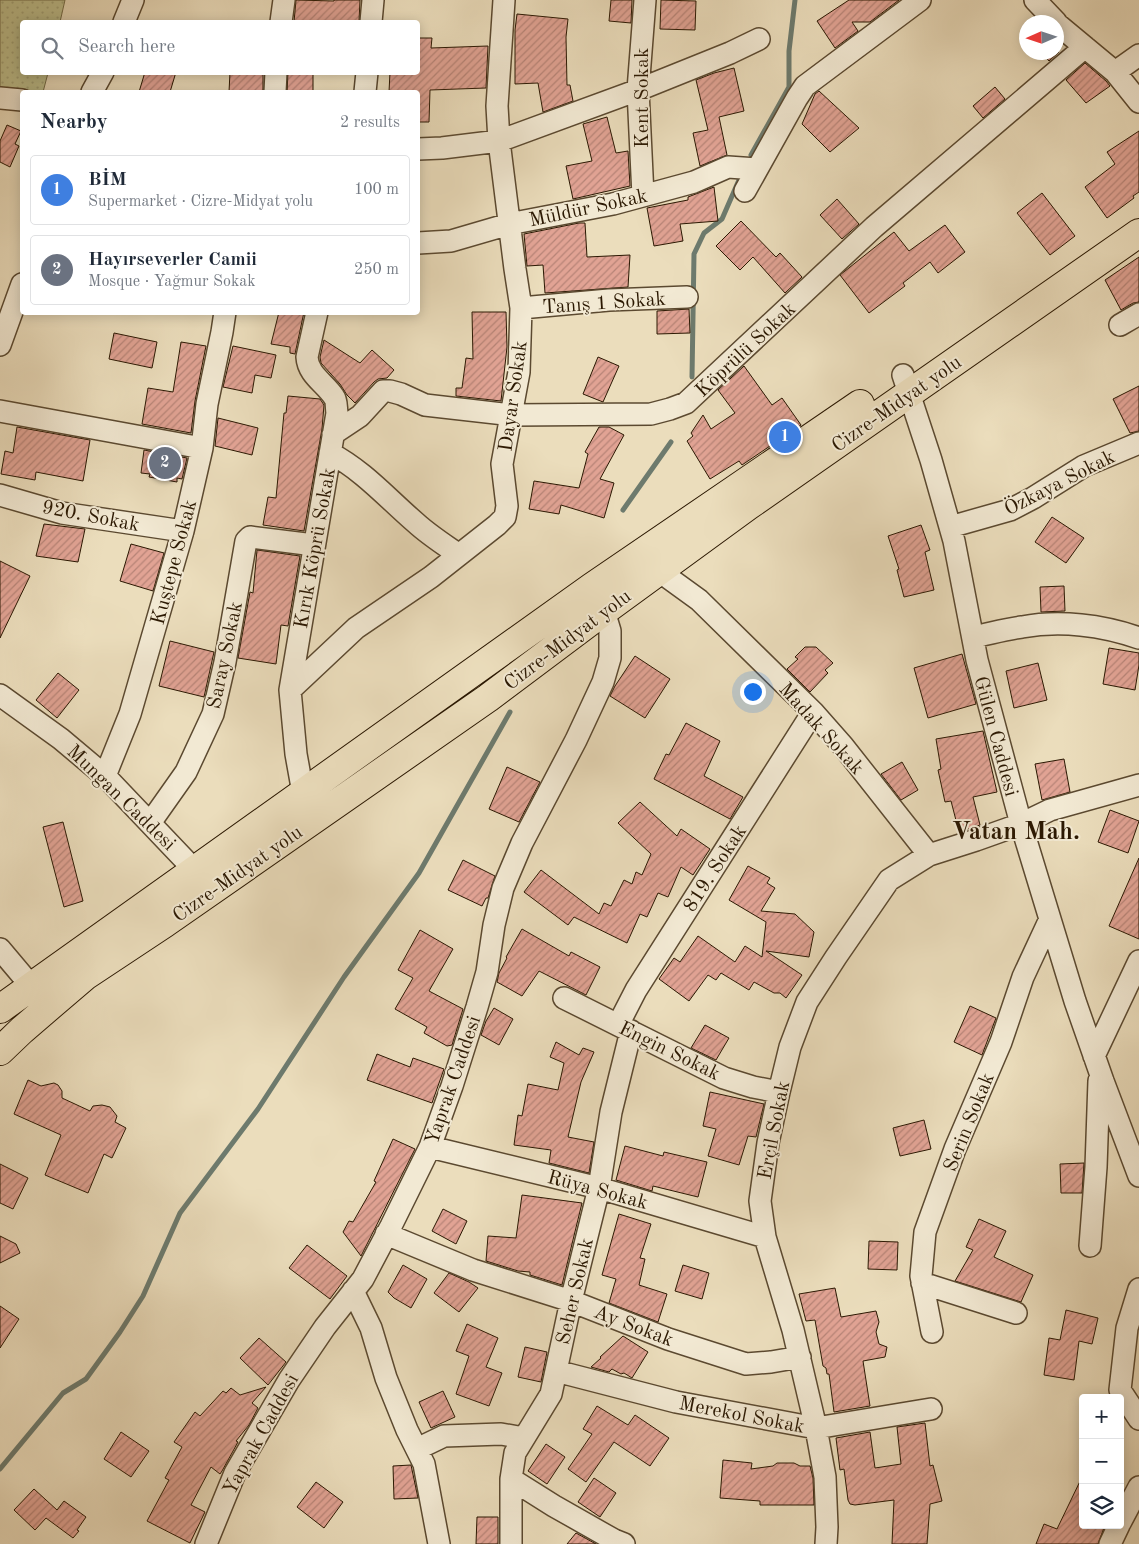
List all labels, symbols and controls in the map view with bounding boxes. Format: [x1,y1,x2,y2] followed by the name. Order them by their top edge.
[1019,15,1064,60] north arrow
[20,20,420,75] search box
[38,34,66,62] icon: search
[78,38,175,57] text: Search here
[633,48,653,148] street label: Kent Sokak
[40,112,108,133] text: Nearby
[340,115,400,131] text: 2 results
[88,171,127,190] text: BİM
[52,182,62,198] text: 1
[354,182,399,198] text: 100 m
[527,187,650,231] street label: Müldür Sokak
[88,194,313,210] text: Supermarket · Cizre-Midyat yolu
[88,251,257,270] text: Hayırseverler Camii
[52,262,62,278] text: 2
[354,262,399,278] text: 250 m
[88,274,256,290] text: Mosque · Yağmur Sokak
[542,290,667,318] street label: Tanış 1 Sokak
[692,299,800,402] street label: Köprülü Sokak
[496,340,532,453] street label: Dayar Sokak
[829,352,966,457] street label: Cizre-Midyat yolu
[769,418,801,456] pin: 1
[149,444,181,482] pin: 2
[1000,445,1118,520] street label: Özkaya Sokak
[292,466,340,630] street label: Kırık Köprü Sokak
[40,498,141,536] street label: 920. Sokak
[149,498,201,627] street label: Kuştepe Sokak
[501,586,636,695] street label: Cizre-Midyat yolu
[205,600,247,711] street label: Saray Sokak
[969,674,1021,799] street label: Gülen Caddesi
[740,679,766,705] your location
[774,680,867,779] street label: Madak Sokak
[62,742,179,855] street label: Mungan Caddesi
[952,820,1080,845] district label: Vatan Mah.
[170,822,307,927] street label: Cizre-Midyat yolu
[680,822,751,916] street label: 819. Sokak
[422,1014,485,1148] street label: Yaprak Caddesi
[615,1019,723,1085] street label: Engin Sokak
[941,1071,999,1175] street label: Serin Sokak
[756,1079,794,1181] street label: Erçil Sokak
[545,1168,650,1214] street label: Rüya Sokak
[554,1236,598,1347] street label: Seher Sokak
[591,1303,676,1351] street label: Ay Sokak
[220,1371,303,1499] street label: Yaprak Caddesi
[677,1394,806,1438] street label: Merekol Sokak
[1079,1394,1124,1529] map controls
[1079,1394,1124,1439] button: +
[1079,1439,1124,1484] button: −
[1079,1484,1124,1529] button: layers

